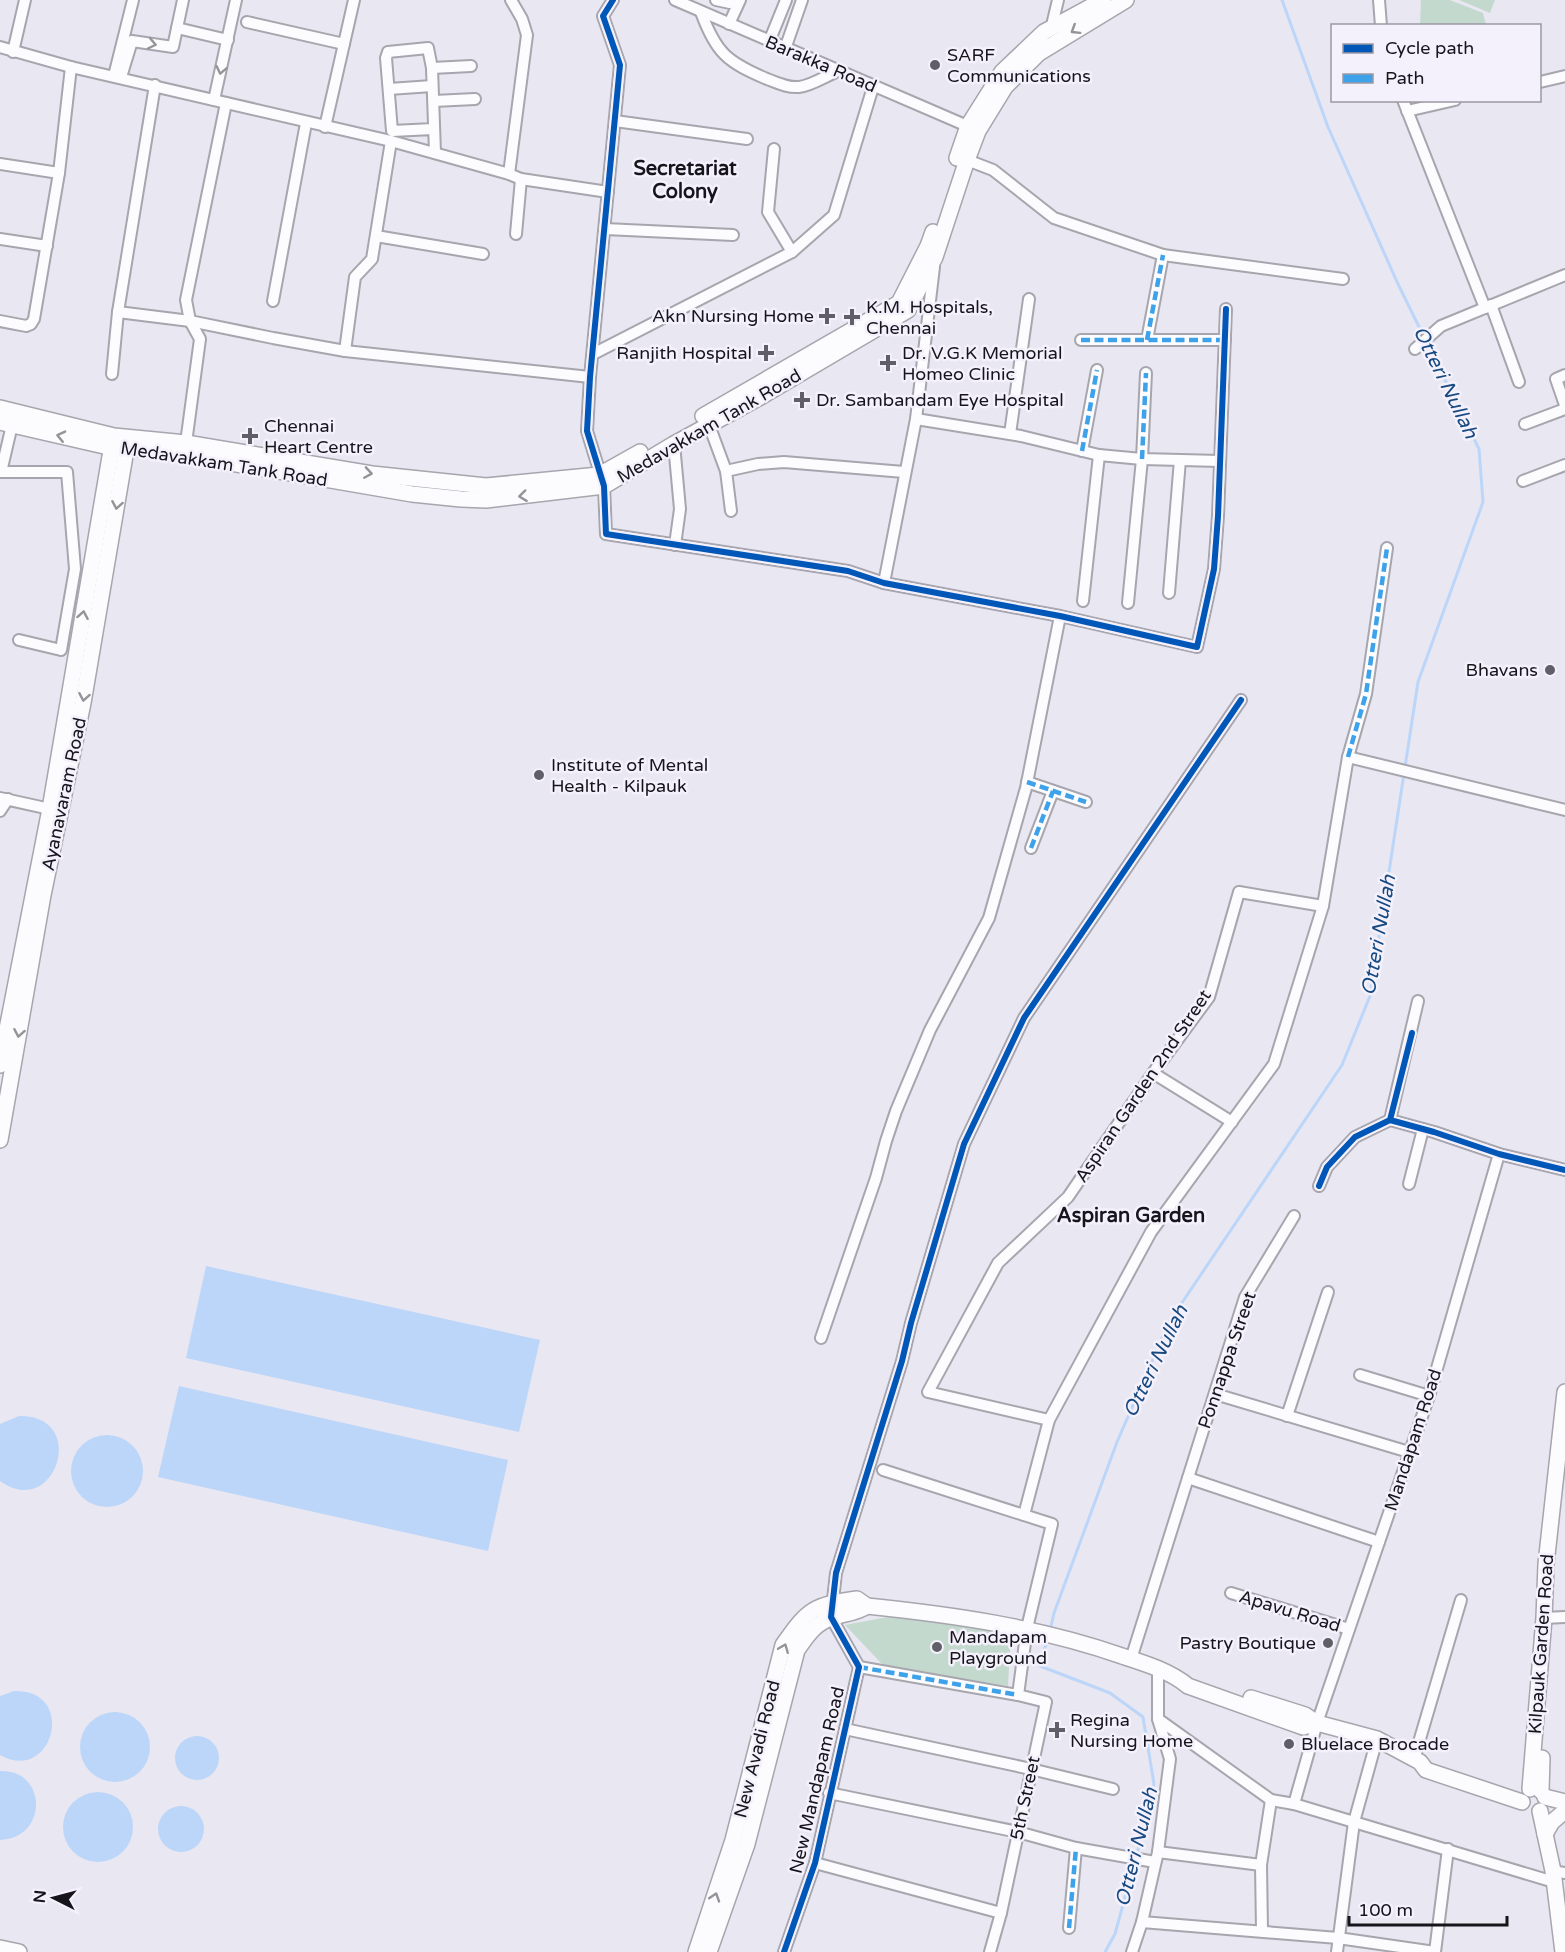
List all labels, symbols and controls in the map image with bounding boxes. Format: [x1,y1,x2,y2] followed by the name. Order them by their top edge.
[1071,22,1081,34] one-way arrow
[1331,24,1541,102] legend
[762,31,880,97] street label: Barakka Road
[147,37,157,50] one-way arrow
[1385,37,1474,59] text: Cycle path
[947,44,1091,87] place label: SARF Communications
[928,58,942,72] marker: SARF Communications
[215,65,228,75] one-way arrow
[1385,67,1424,89] text: Path
[633,157,737,204] district label: Secretariat Colony
[866,296,993,339] place label: K.M. Hospitals, Chennai
[652,305,814,327] place label: Akn Nursing Home
[818,307,836,325] marker: Akn Nursing Home
[843,308,861,326] marker: K.M. Hospitals, Chennai
[1408,322,1483,443] water label: Otteri Nullah
[616,342,752,364] place label: Ranjith Hospital
[902,342,1062,385] place label: Dr. V.G.K Memorial Homeo Clinic
[757,344,775,362] marker: Ranjith Hospital
[879,354,897,372] marker: Dr. V.G.K Memorial Homeo Clinic
[613,364,805,488] street label: Medavakkam Tank Road
[816,389,1064,411] place label: Dr. Sambandam Eye Hospital
[793,391,811,409] marker: Dr. Sambandam Eye Hospital
[264,415,373,458] place label: Chennai Heart Centre
[241,427,259,445] marker: Chennai Heart Centre
[56,430,66,443] one-way arrow
[119,437,329,491] street label: Medavakkam Tank Road
[363,466,373,478] one-way arrow
[518,489,528,501] one-way arrow
[112,500,124,510] one-way arrow
[76,610,89,620] one-way arrow
[1466,659,1538,681] place label: Bhavans
[1543,663,1557,677] marker: Bhavans
[78,692,91,702] one-way arrow
[37,715,91,873] street label: Ayanavaram Road
[551,754,708,797] place label: Institute of Mental Health - Kilpauk
[532,768,546,782] marker: Institute of Mental Health - Kilpauk
[1357,872,1402,997] water label: Otteri Nullah
[1070,985,1216,1187] street label: Aspiran Garden 2nd Street
[13,1028,26,1038] one-way arrow
[1057,1204,1205,1228] district label: Aspiran Garden
[1193,1288,1261,1432] street label: Ponnappa Street
[1118,1301,1194,1421] water label: Otteri Nullah
[1380,1366,1446,1514] street label: Mandapam Road
[1524,1553,1558,1735] street label: Kilpauk Garden Road
[1237,1585,1343,1637] street label: Apavu Road
[949,1626,1047,1669] place label: Mandapam Playground
[1179,1632,1316,1654] place label: Pastry Boutique
[1321,1636,1335,1650] marker: Pastry Boutique
[930,1640,944,1654] marker: Mandapam Playground
[777,1644,789,1655] one-way arrow
[729,1678,785,1820] street label: New Avadi Road
[785,1684,849,1876] street label: New Mandapam Road
[1070,1709,1193,1752] place label: Regina Nursing Home
[1048,1721,1066,1739] marker: Regina Nursing Home
[1301,1733,1449,1755] place label: Bluelace Brocade
[1282,1737,1296,1751] marker: Bluelace Brocade
[1005,1754,1045,1842] street label: 5th Street
[1111,1784,1164,1909] water label: Otteri Nullah
[24,1868,84,1928] north arrow
[29,1889,51,1904] text: N
[1349,1889,1506,1927] scale bar
[708,1892,720,1903] one-way arrow
[1358,1899,1413,1921] text: 100 m

